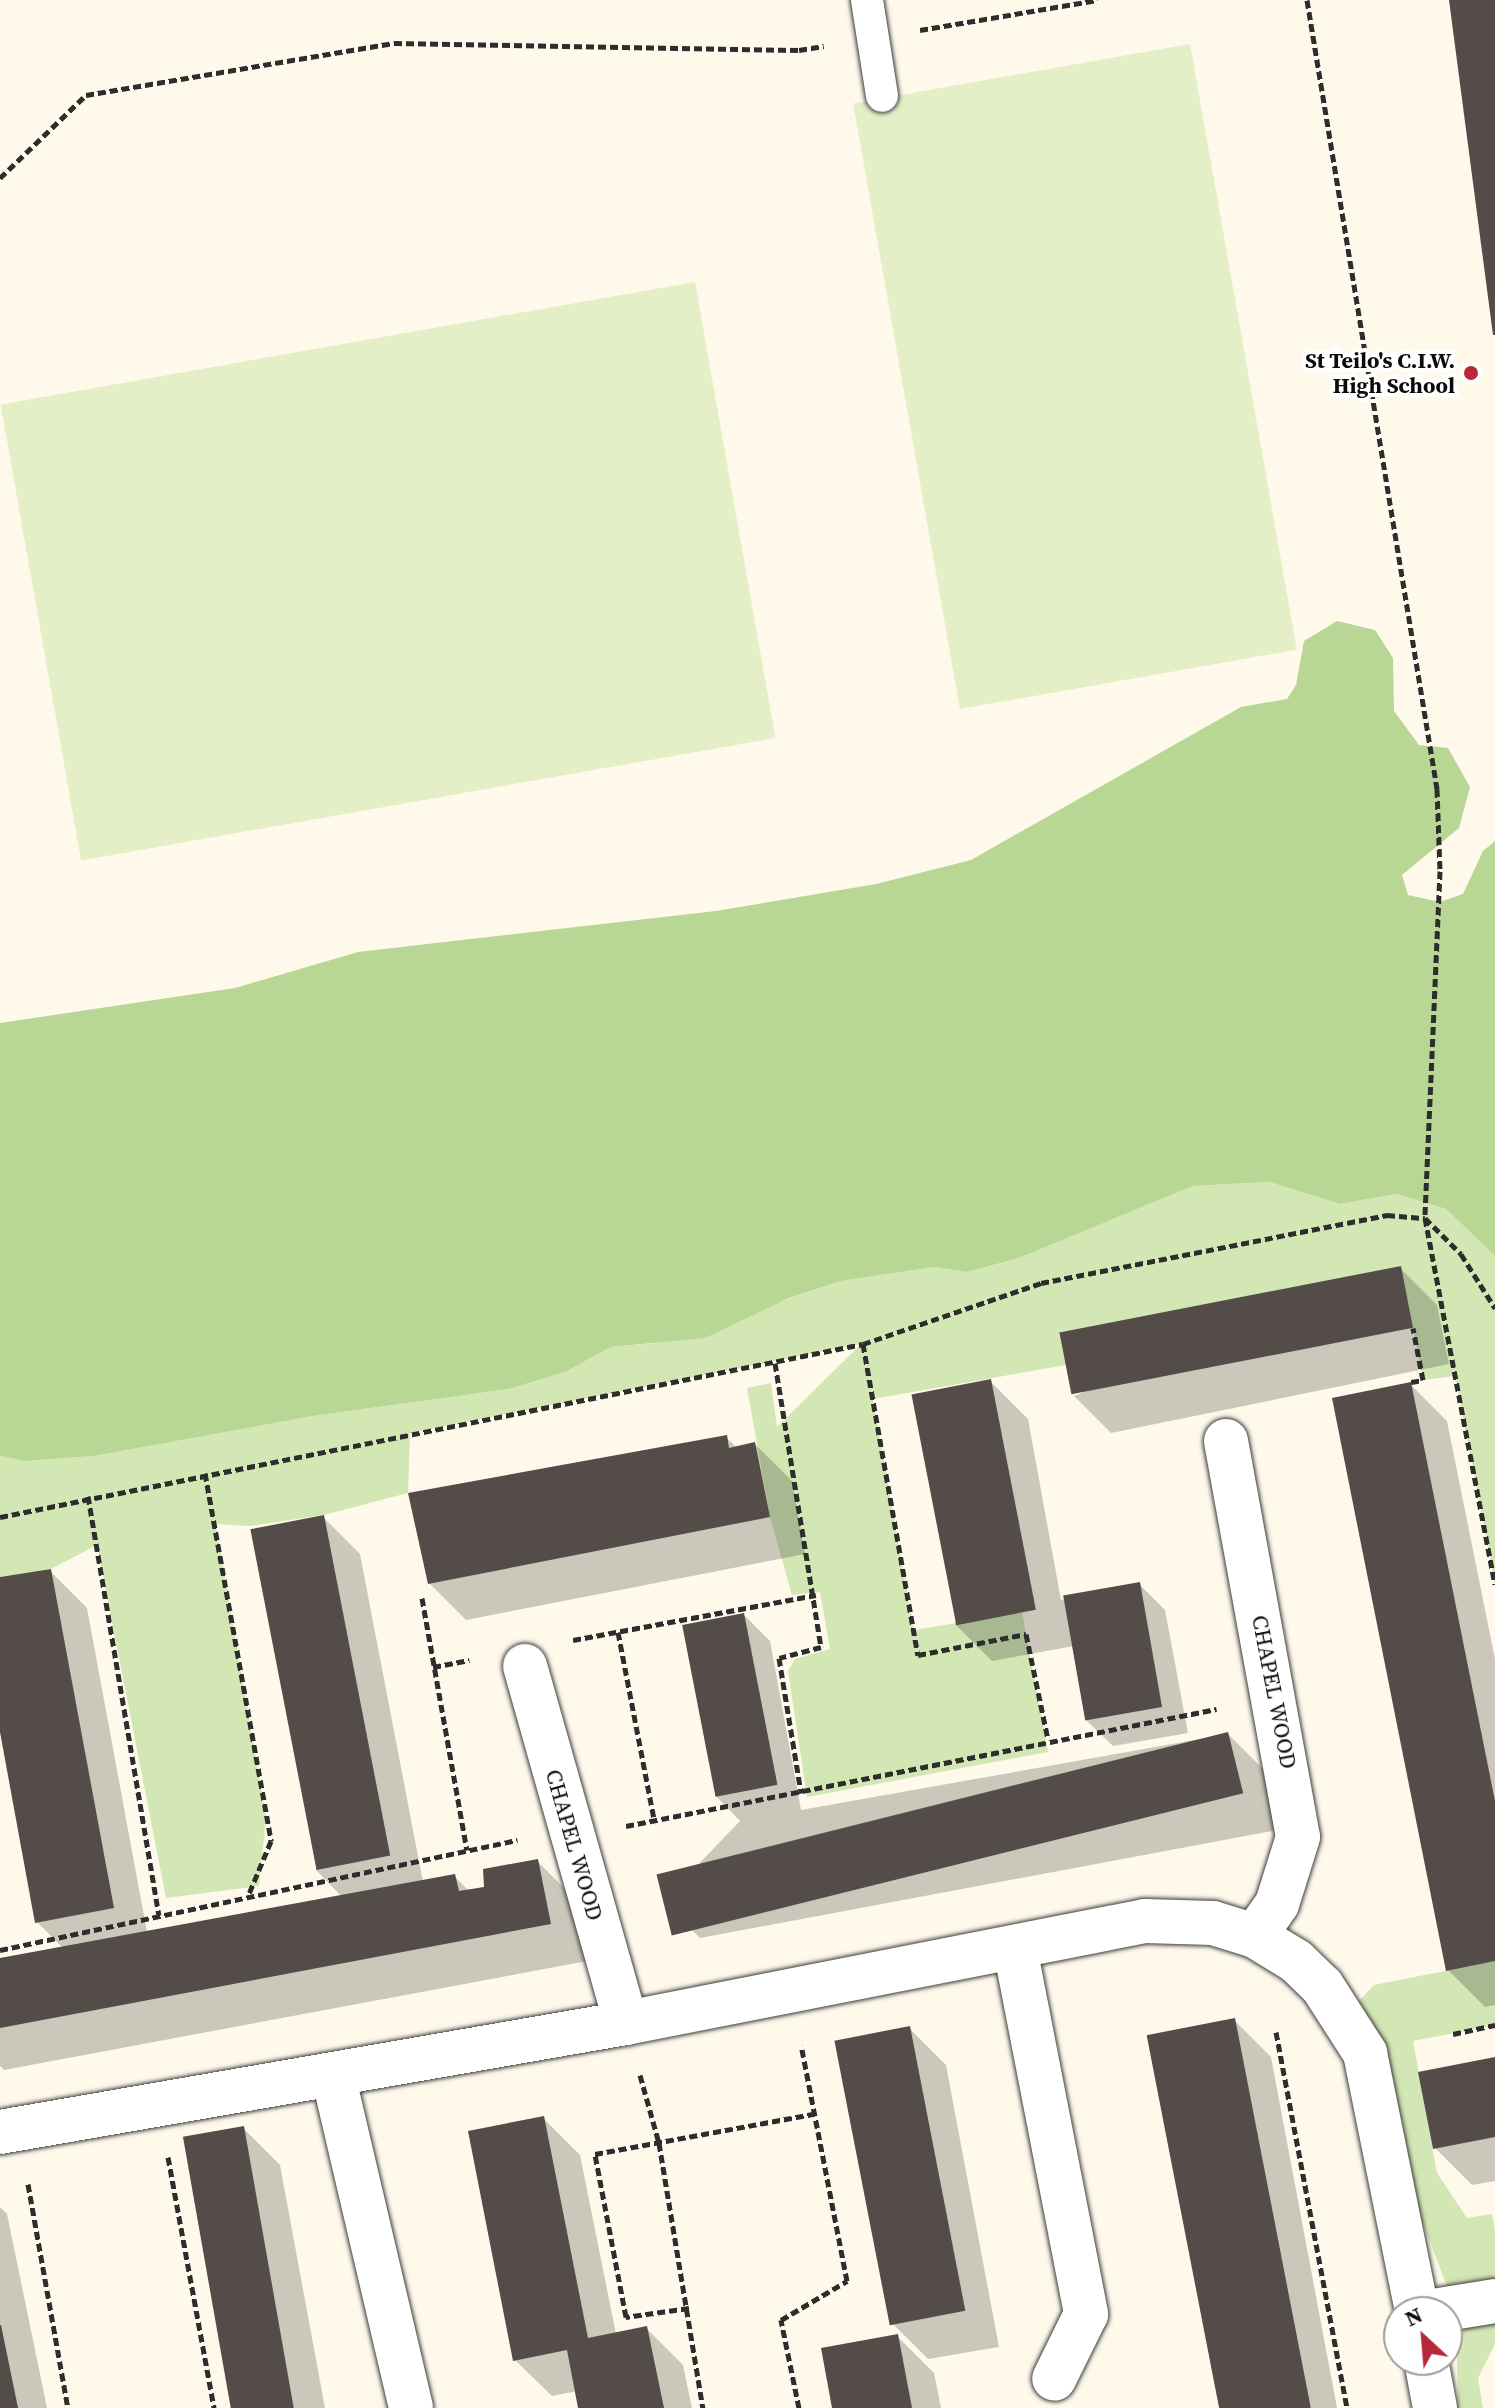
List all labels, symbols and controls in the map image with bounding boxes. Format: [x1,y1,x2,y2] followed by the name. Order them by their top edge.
[1305,347,1455,398] place label: St Teilo's C.I.W. High School
[1462,364,1480,382] marker: St Teilo's C.I.W. High School
[1246,1613,1302,1771] street label: CHAPEL WOOD
[540,1766,608,1924] street label: CHAPEL WOOD
[1383,2296,1463,2376] north arrow
[1400,2299,1427,2333] text: N

